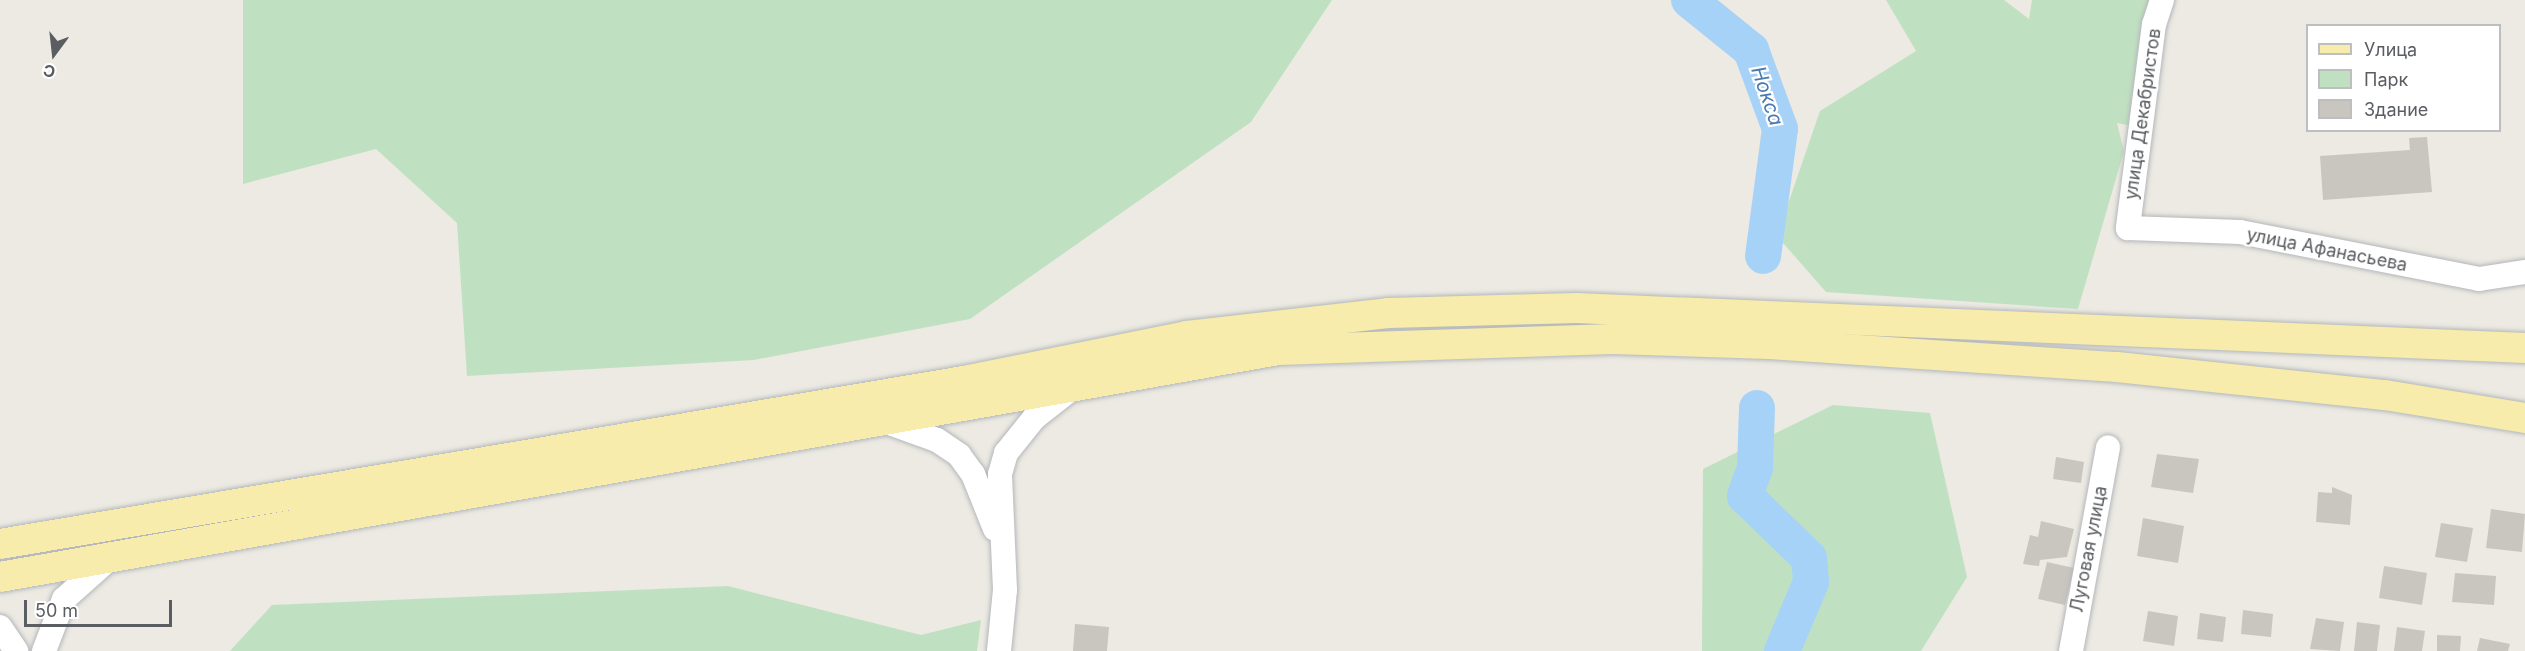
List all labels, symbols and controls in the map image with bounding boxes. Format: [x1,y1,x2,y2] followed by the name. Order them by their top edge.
[24,24,84,84] north arrow
[2306,24,2501,132] legend
[2120,27,2166,201] street label: улица Декабристов
[2364,39,2417,60] text: Улица
[41,60,58,83] text: С
[1746,63,1788,129] water label: Нокса
[2364,69,2408,90] text: Парк
[2364,99,2428,120] text: Здание
[2245,224,2409,276] street label: улица Афанасьева
[2066,484,2112,614] street label: Луговая улица
[27,588,176,626] scale bar
[35,600,78,621] text: 50 m

